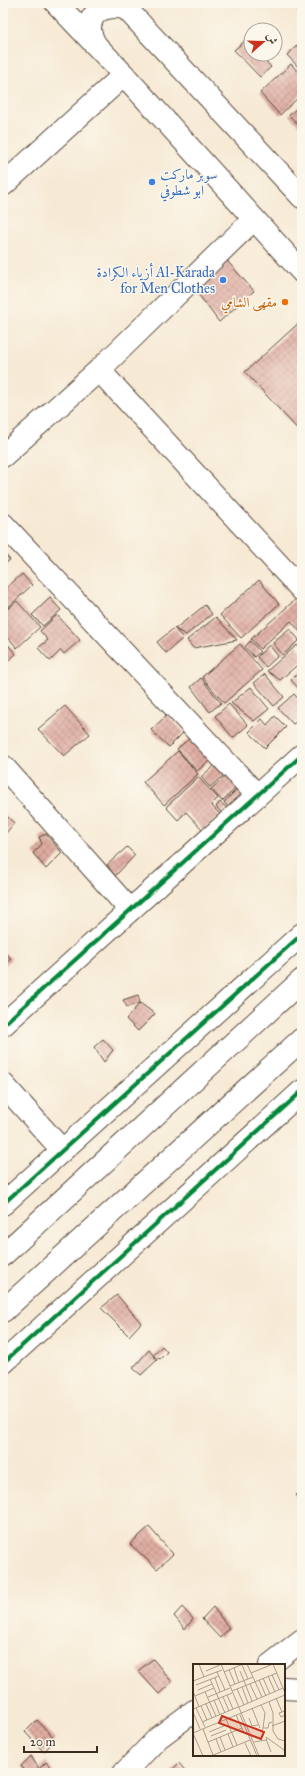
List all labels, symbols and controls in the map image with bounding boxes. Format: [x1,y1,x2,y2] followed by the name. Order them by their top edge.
[243,22,283,62] north arrow
[264,31,280,46] text: ش
[160,166,217,202] place label: سوبر ماركت ابو شطوفي
[147,177,157,187] marker: سوبر ماركت ابو شطوفي
[96,262,215,297] place label: أزياء الكرادة Al-Karada for Men Clothes
[218,275,228,285] marker: أزياء الكرادة Al-Karada for Men Clothes
[221,294,277,314] place label: مقهى الشامي
[280,297,290,307] marker: مقهى الشامي
[193,1664,285,1756] inset map
[24,1728,97,1754] scale bar
[30,1735,56,1749] text: 20 m

